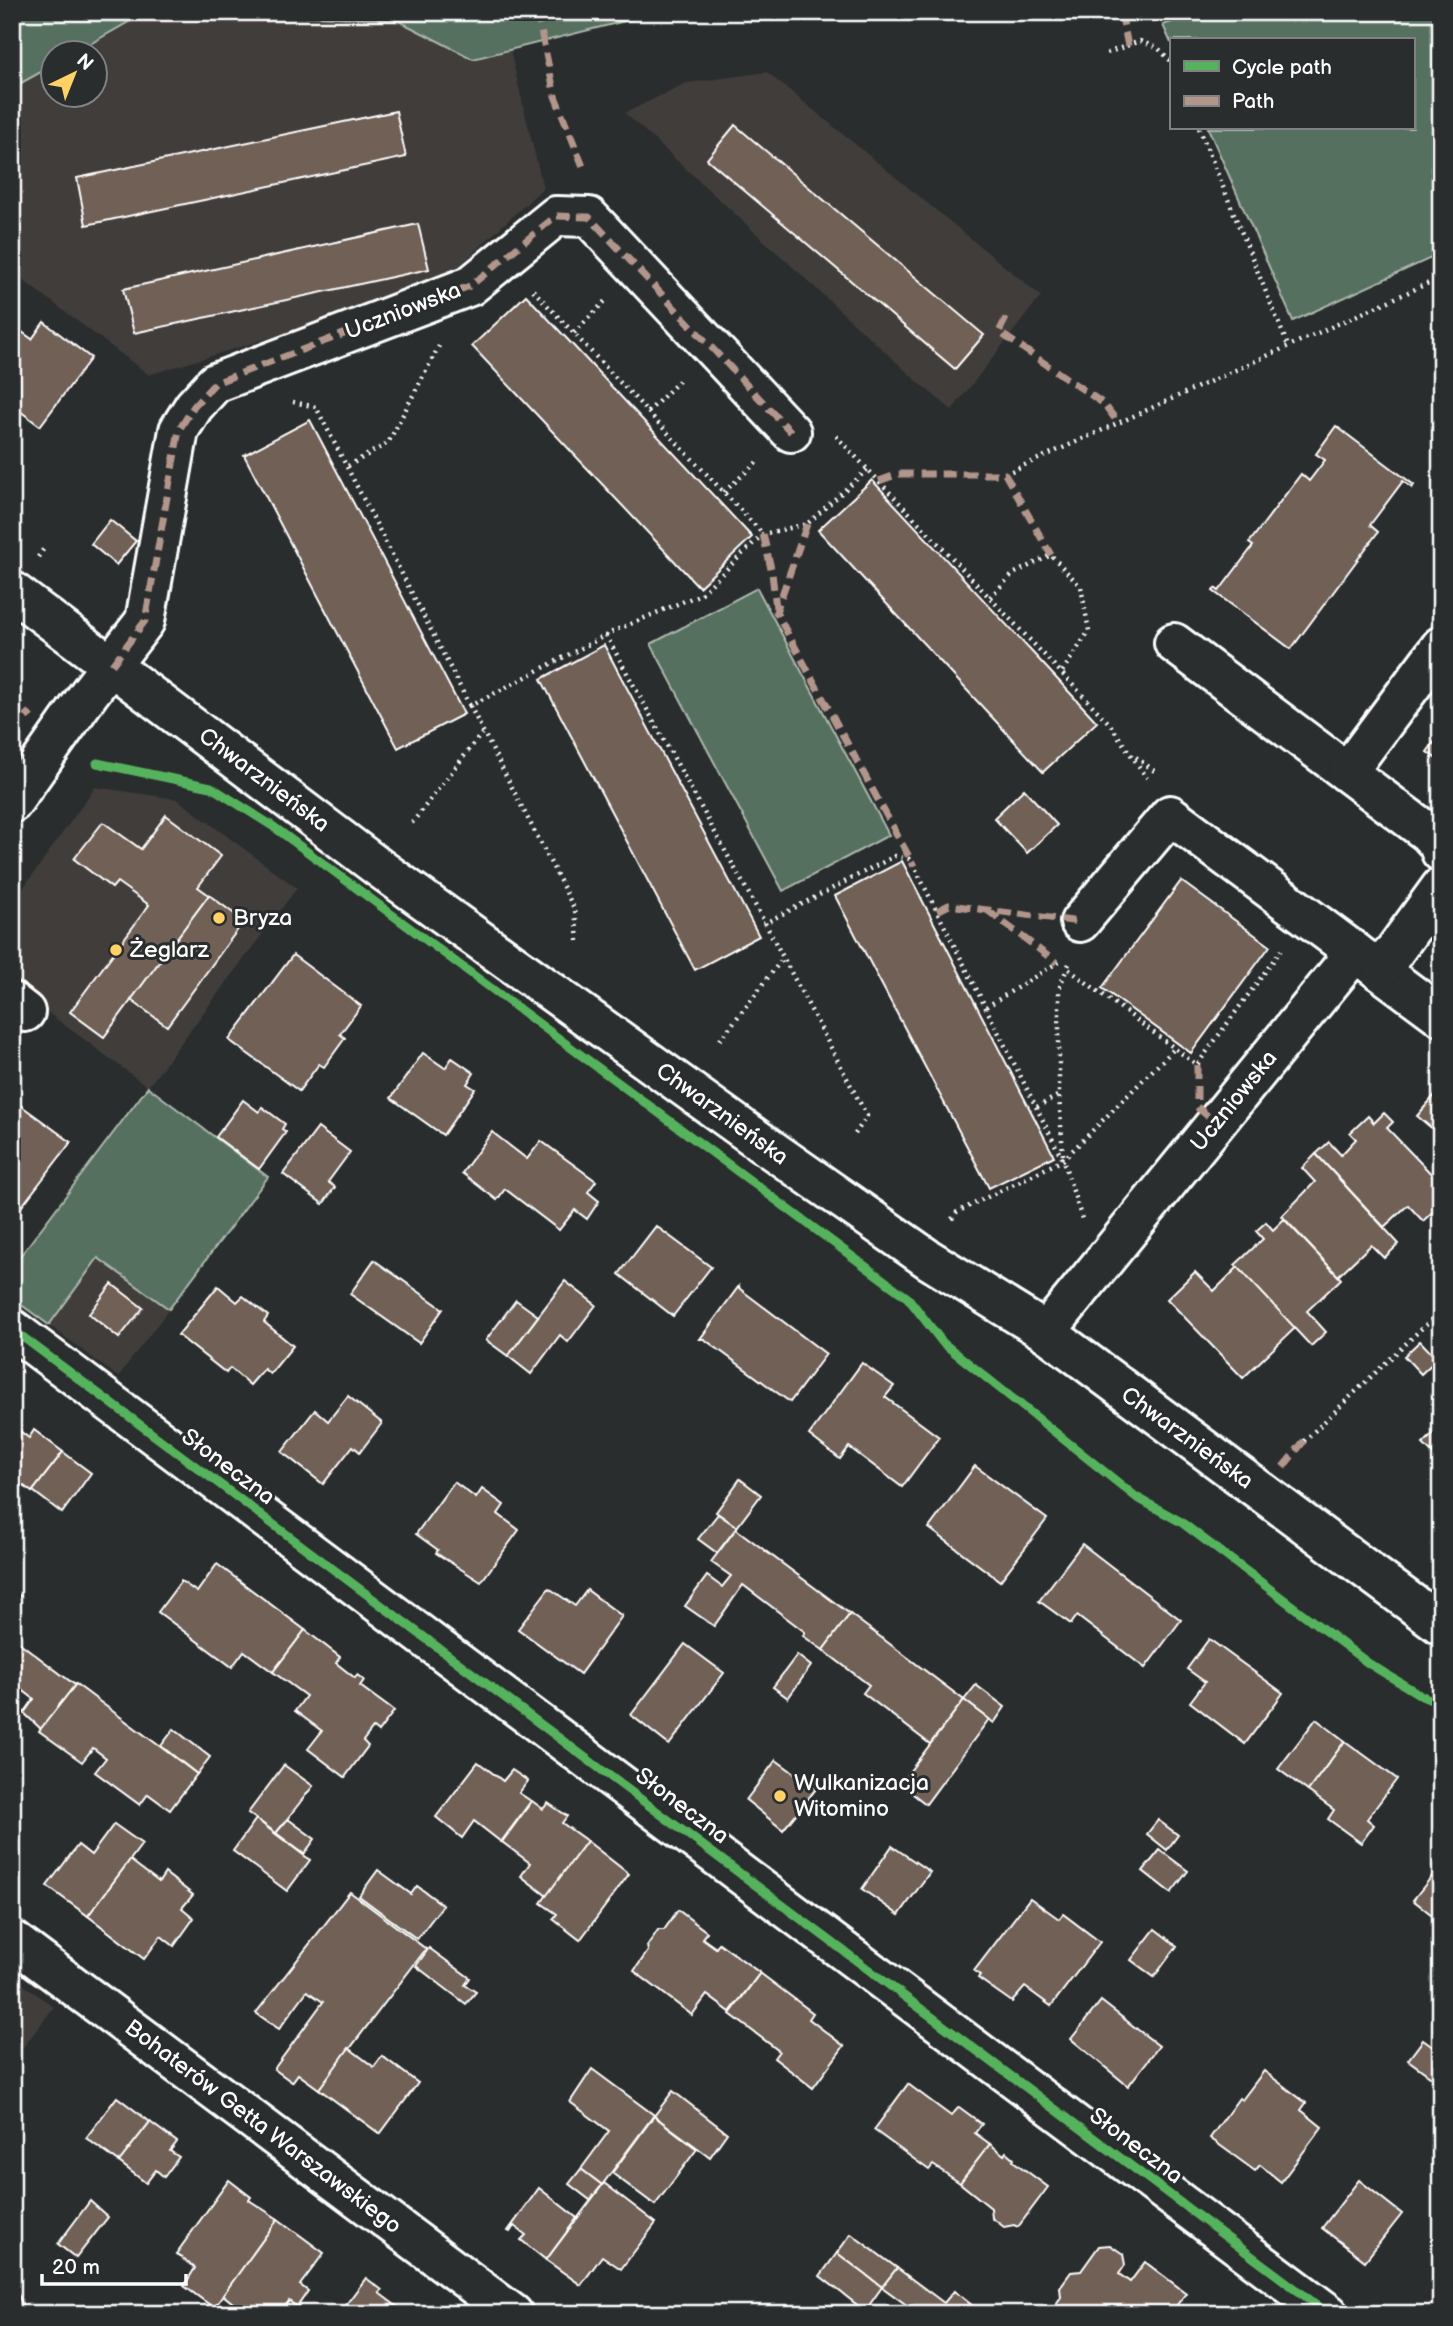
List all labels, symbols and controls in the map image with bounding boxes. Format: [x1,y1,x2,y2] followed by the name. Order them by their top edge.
[38,38,108,108] north arrow
[1170,38,1414,130] legend
[72,49,98,76] text: N
[1232,55,1332,80] text: Cycle path
[1232,89,1274,114] text: Path
[341,276,465,346] street label: Uczniowska
[193,722,335,838] street label: Chwarznieńska
[233,904,292,932] place label: Bryza
[211,910,227,926] marker: Bryza
[129,936,210,964] place label: Żeglarz
[108,942,124,958] marker: Żeglarz
[1185,1045,1283,1157] street label: Uczniowska
[650,1057,794,1171] street label: Chwarznieńska
[1115,1381,1259,1495] street label: Chwarznieńska
[176,1423,280,1511] street label: Słoneczna
[630,1762,734,1850] street label: Słoneczna
[794,1769,929,1823] place label: Wulkanizacja Witomino
[772,1788,788,1804] marker: Wulkanizacja Witomino
[119,2014,407,2240] street label: Bohaterów Getta Warszawskiego
[1084,2102,1188,2190] street label: Słoneczna
[42,2242,186,2286] scale bar
[52,2255,100,2280] text: 20 m

